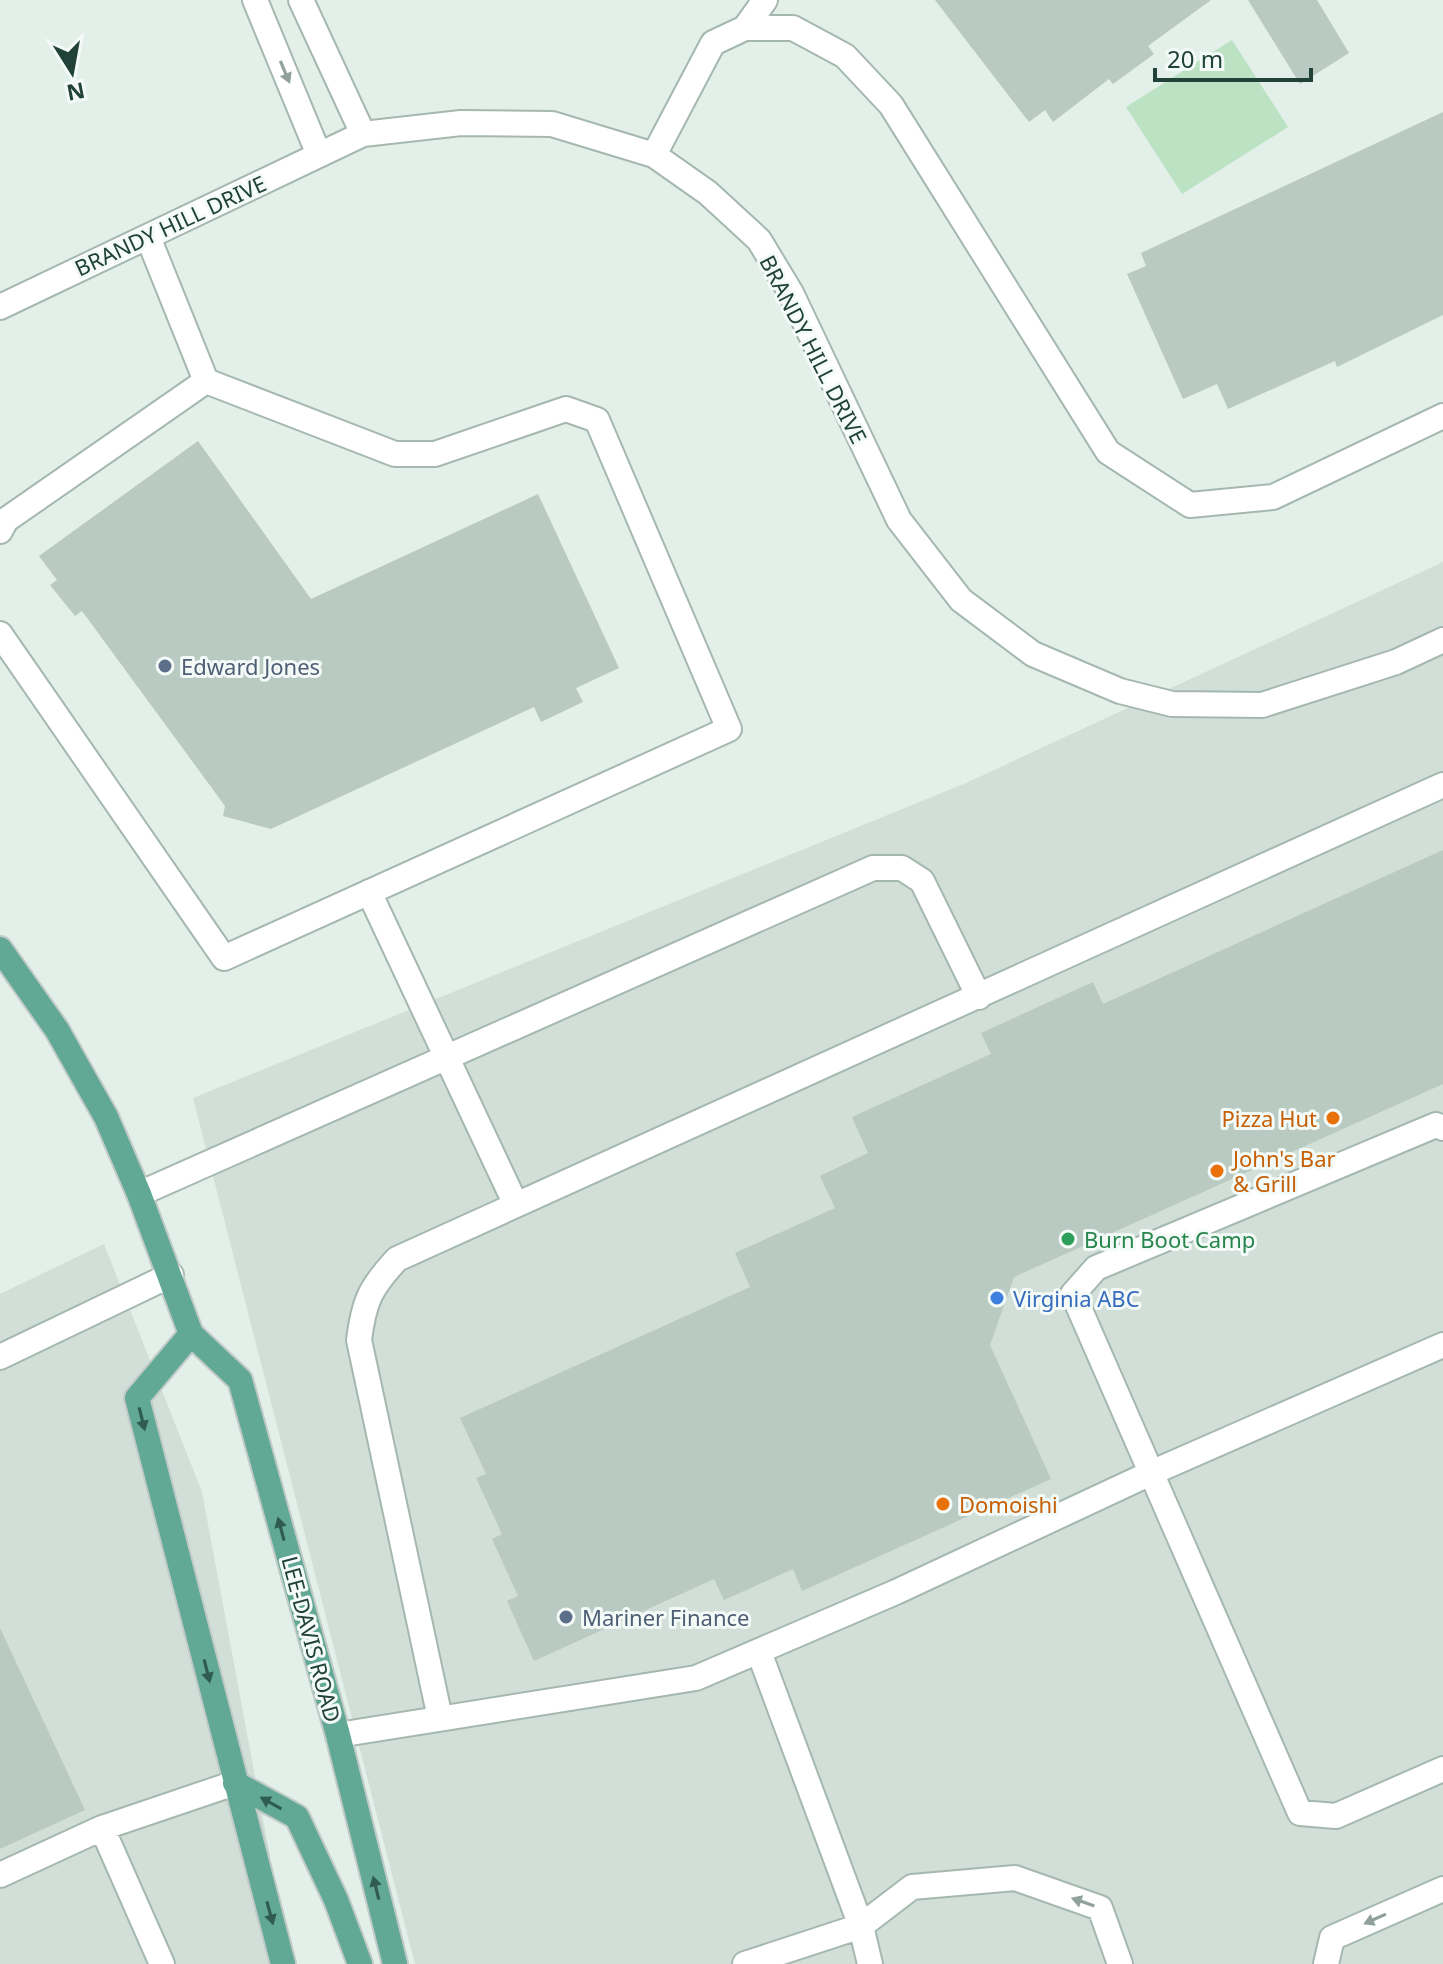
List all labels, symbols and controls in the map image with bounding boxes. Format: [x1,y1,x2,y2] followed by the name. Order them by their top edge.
[32,32,112,112] north arrow
[1155,32,1311,82] scale bar
[1167,42,1223,75] text: 20 m
[278,60,291,84] one-way arrow
[64,76,88,109] text: N
[69,167,271,283] street label: BRANDY HILL DRIVE
[753,250,875,448] street label: BRANDY HILL DRIVE
[181,651,320,681] place label: Edward Jones
[156,657,174,675] marker: Edward Jones
[1221,1103,1317,1133] place label: Pizza Hut
[1324,1109,1342,1127] marker: Pizza Hut
[1231,1143,1336,1198] place label: John's Bar & Grill
[1208,1162,1226,1180] marker: John's Bar & Grill
[1084,1224,1255,1254] place label: Burn Boot Camp
[1059,1230,1077,1248] marker: Burn Boot Camp
[1013,1283,1140,1313] place label: Virginia ABC
[988,1289,1006,1307] marker: Virginia ABC
[137,1407,149,1432] one-way arrow
[959,1489,1058,1519] place label: Domoishi
[934,1495,952,1513] marker: Domoishi
[275,1516,287,1541] one-way arrow
[275,1553,349,1725] street label: LEE-DAVIS ROAD
[582,1602,749,1632] place label: Mariner Finance
[557,1608,575,1626] marker: Mariner Finance
[201,1659,213,1684] one-way arrow
[259,1796,282,1809] one-way arrow
[370,1876,382,1901] one-way arrow
[1071,1895,1095,1907] one-way arrow
[264,1900,276,1925] one-way arrow
[1364,1913,1387,1926] one-way arrow

